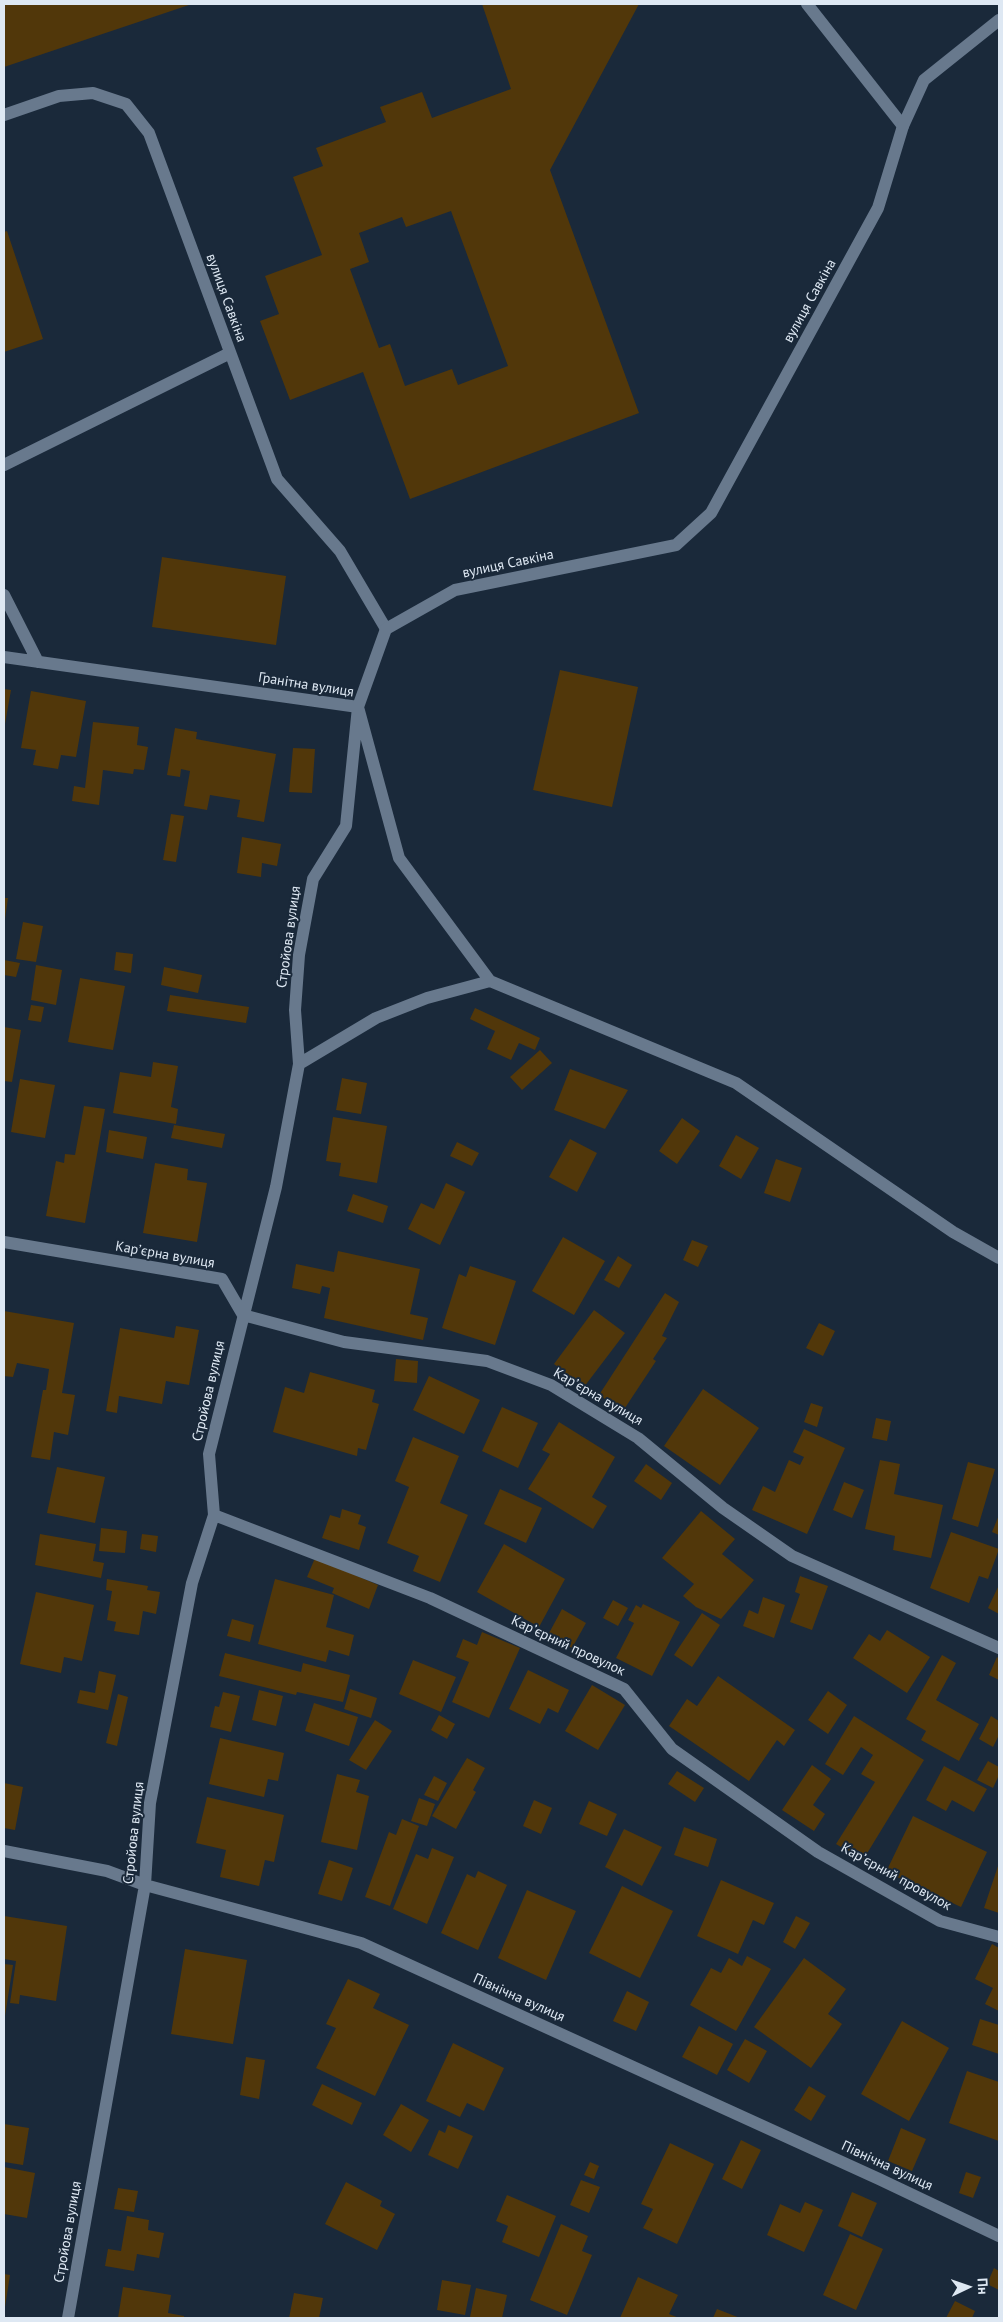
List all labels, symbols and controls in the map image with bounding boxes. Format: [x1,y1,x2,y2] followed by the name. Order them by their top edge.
[202,251,250,345] street label: вулиця Савкіна
[780,256,840,346] street label: вулиця Савкіна
[461,546,555,582] street label: вулиця Савкіна
[257,669,355,701] street label: Гранітна вулиця
[274,885,304,989] street label: Стройова вулиця
[114,1238,216,1272] street label: Карʼєрна вулиця
[189,1339,229,1443] street label: Стройова вулиця
[550,1365,646,1429] street label: Карʼєрна вулиця
[508,1612,628,1680] street label: Карʼєрний провулок
[120,1781,148,1885] street label: Стройова вулиця
[838,1840,954,1914] street label: Карʼєрний провулок
[470,1970,568,2026] street label: Північна вулиця
[839,2138,935,2194] street label: Північна вулиця
[51,2180,85,2284] street label: Стройова вулиця
[943,2262,993,2312] north arrow
[974,2278,992,2295] text: Пн

